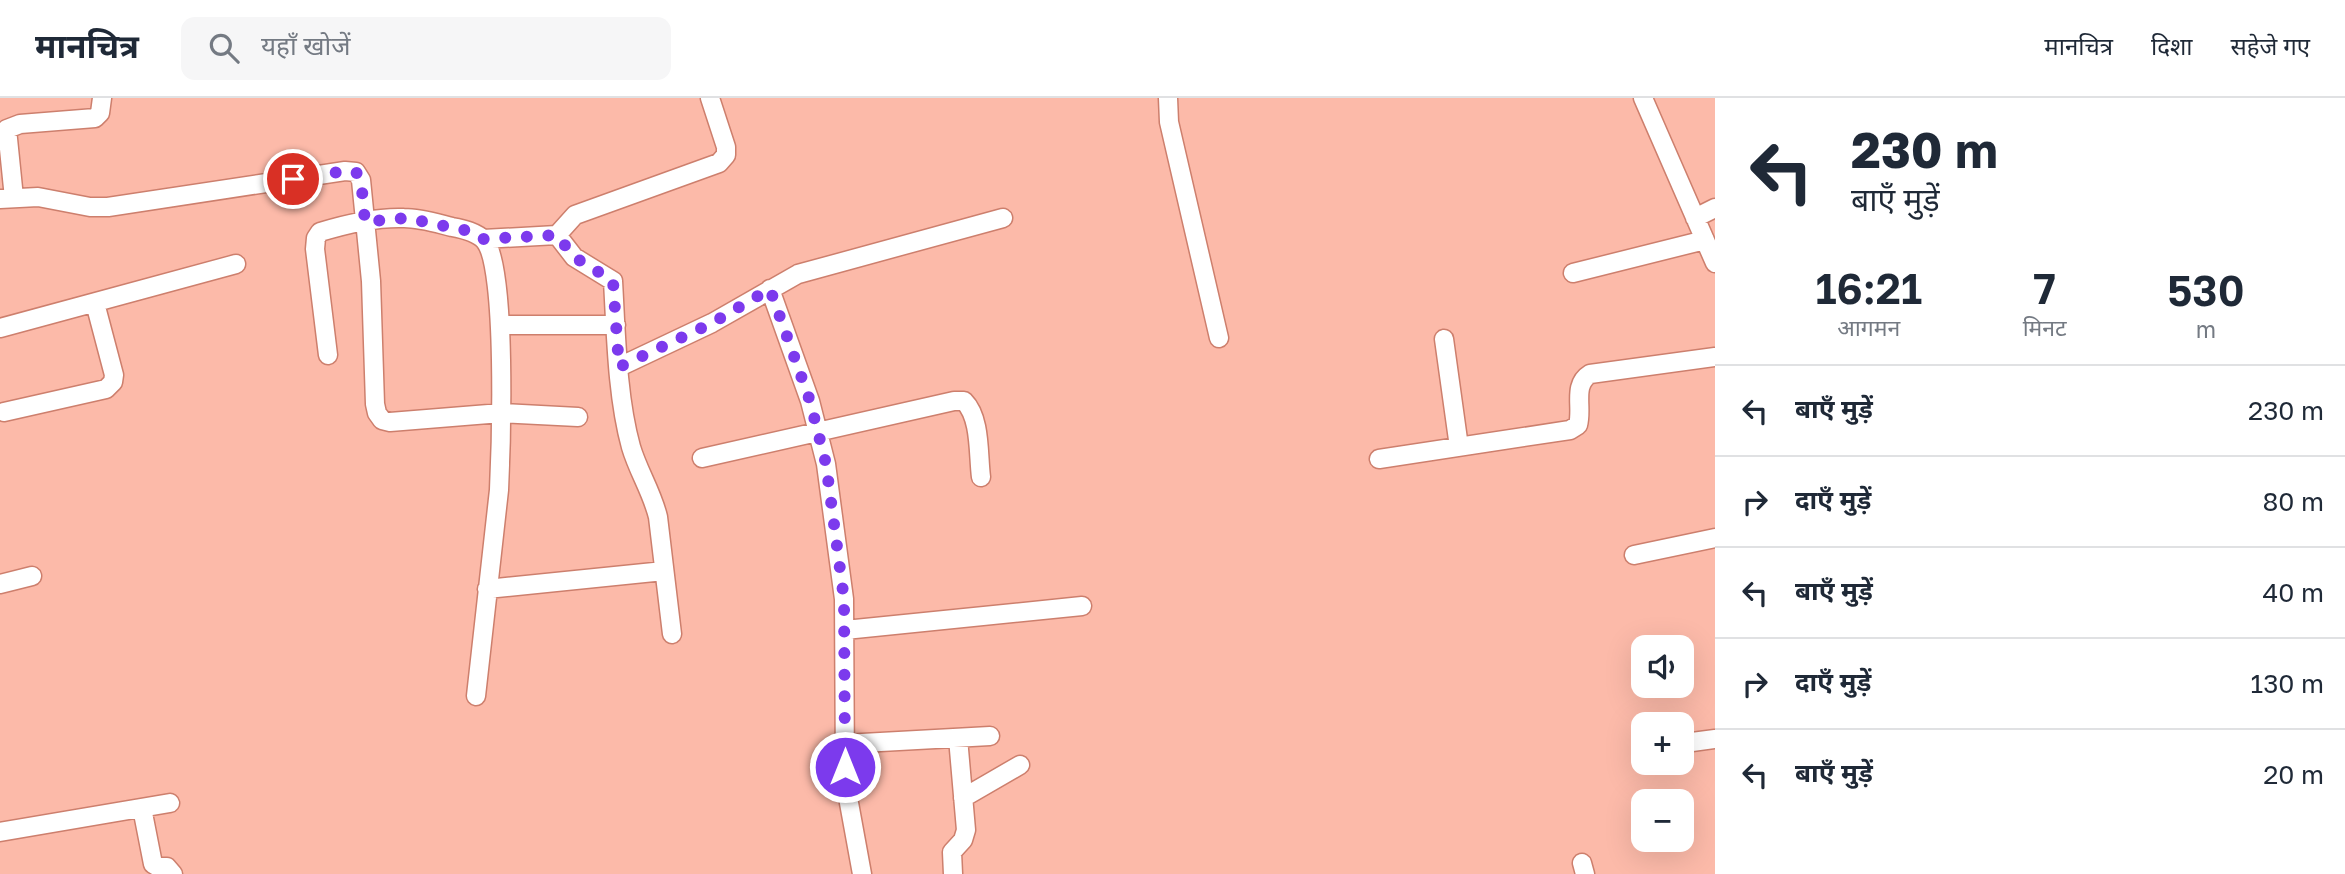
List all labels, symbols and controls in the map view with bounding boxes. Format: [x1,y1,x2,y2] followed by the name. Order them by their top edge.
[181,17,671,80] search box
[35,26,139,65] text: मानचित्र
[205,29,243,67] icon: search
[261,30,350,61] text: यहाँ खोजें
[2044,31,2113,60] text: मानचित्र
[2151,31,2192,60] text: दिशा
[2230,31,2310,60] text: सहेजे गए
[1851,120,1998,179] text: 230 m
[1736,126,1827,217] icon: left
[263,149,323,209] pin
[274,160,312,198] icon: arrive
[1851,180,1940,218] text: बाएँ मुड़ें
[1815,263,1922,313] text: 16:21
[2033,263,2056,313] text: 7
[2167,265,2245,315] text: 530
[1837,313,1900,341] text: आगमन
[2023,313,2067,341] text: मिनट
[2196,315,2216,343] text: m
[1736,392,1774,430] icon: left
[1795,393,1873,424] text: बाएँ मुड़ें
[2248,395,2324,426] text: 230 m
[1736,483,1774,521] icon: right
[1795,484,1871,515] text: दाएँ मुड़ें
[2263,486,2324,517] text: 80 m
[1736,574,1774,612] icon: left
[1795,575,1873,606] text: बाएँ मुड़ें
[2263,577,2324,608] text: 40 m
[1631,635,1694,852] map controls
[1631,635,1694,698] button: sound
[1736,665,1774,703] icon: right
[1795,666,1871,697] text: दाएँ मुड़ें
[2251,668,2324,699] text: 130 m
[1631,712,1694,775] button: +
[808,730,882,804] position arrow
[1736,756,1774,794] icon: left
[1795,757,1873,788] text: बाएँ मुड़ें
[2263,759,2324,790] text: 20 m
[1631,789,1694,852] button: −

